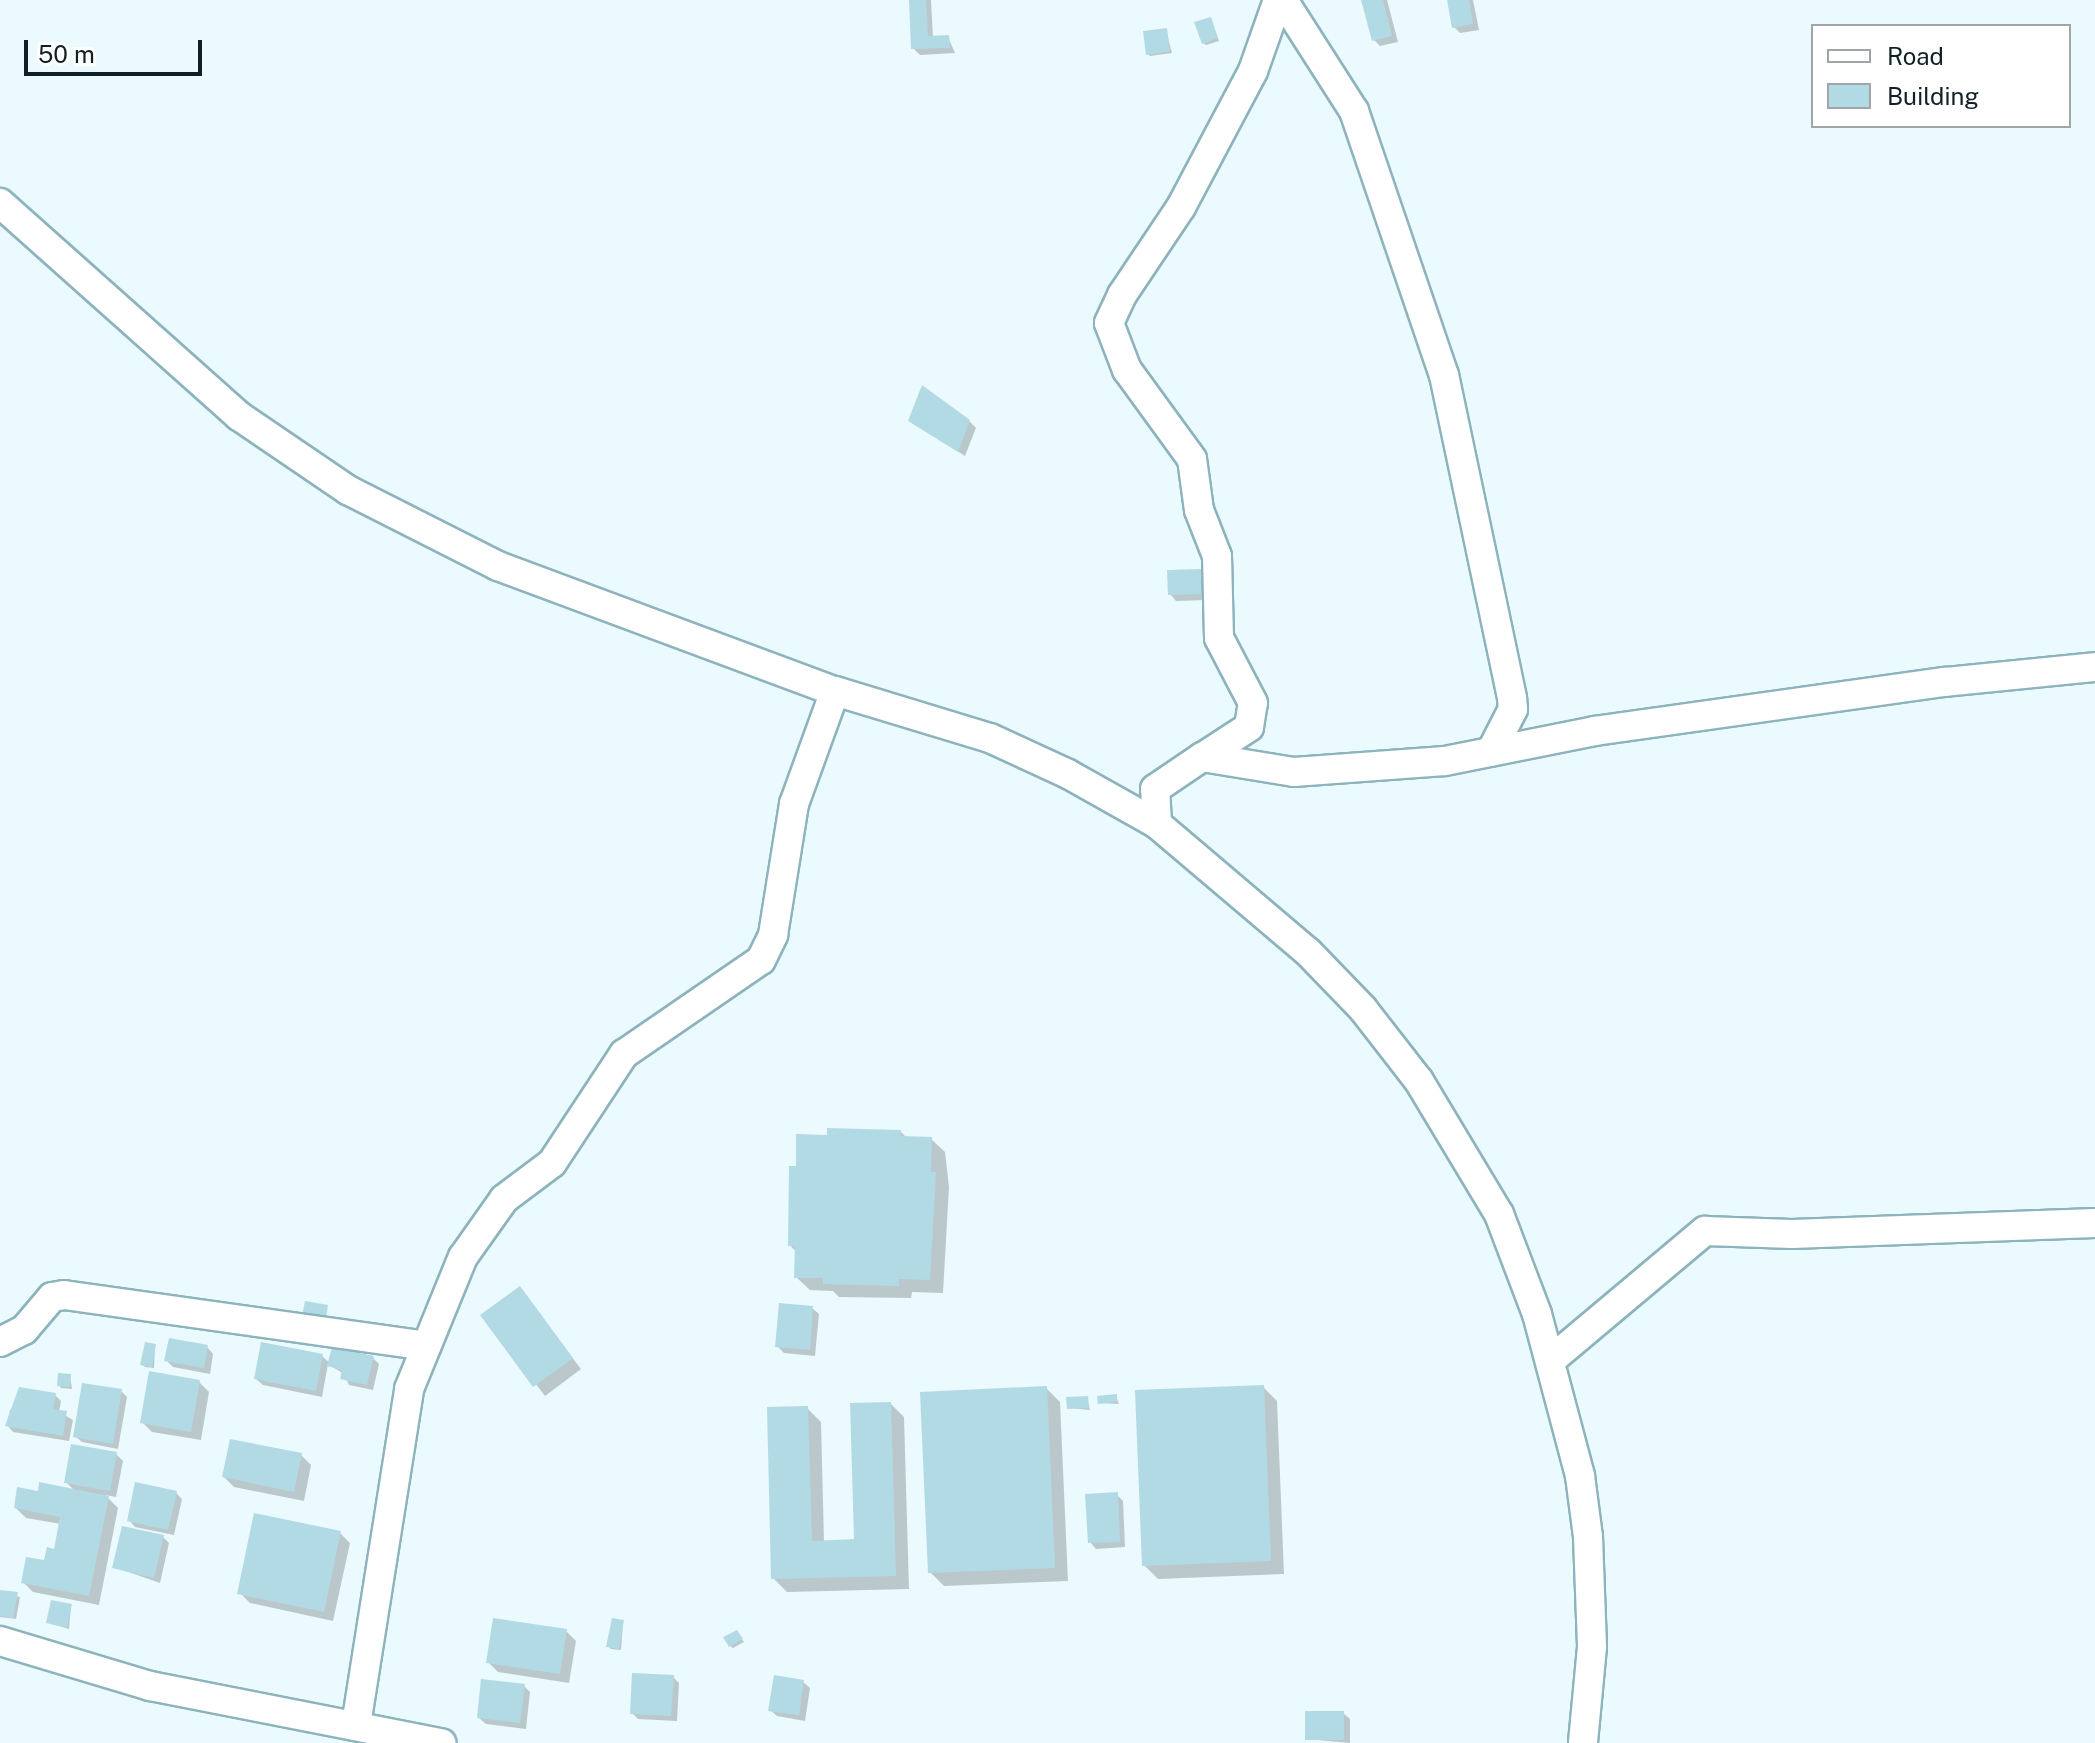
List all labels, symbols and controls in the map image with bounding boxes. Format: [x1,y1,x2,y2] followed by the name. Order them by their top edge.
[28,24,206,74] scale bar
[1811,24,2071,128] legend
[38,40,95,68] text: 50 m
[1887,42,1944,70] text: Road
[1887,82,1979,110] text: Building

